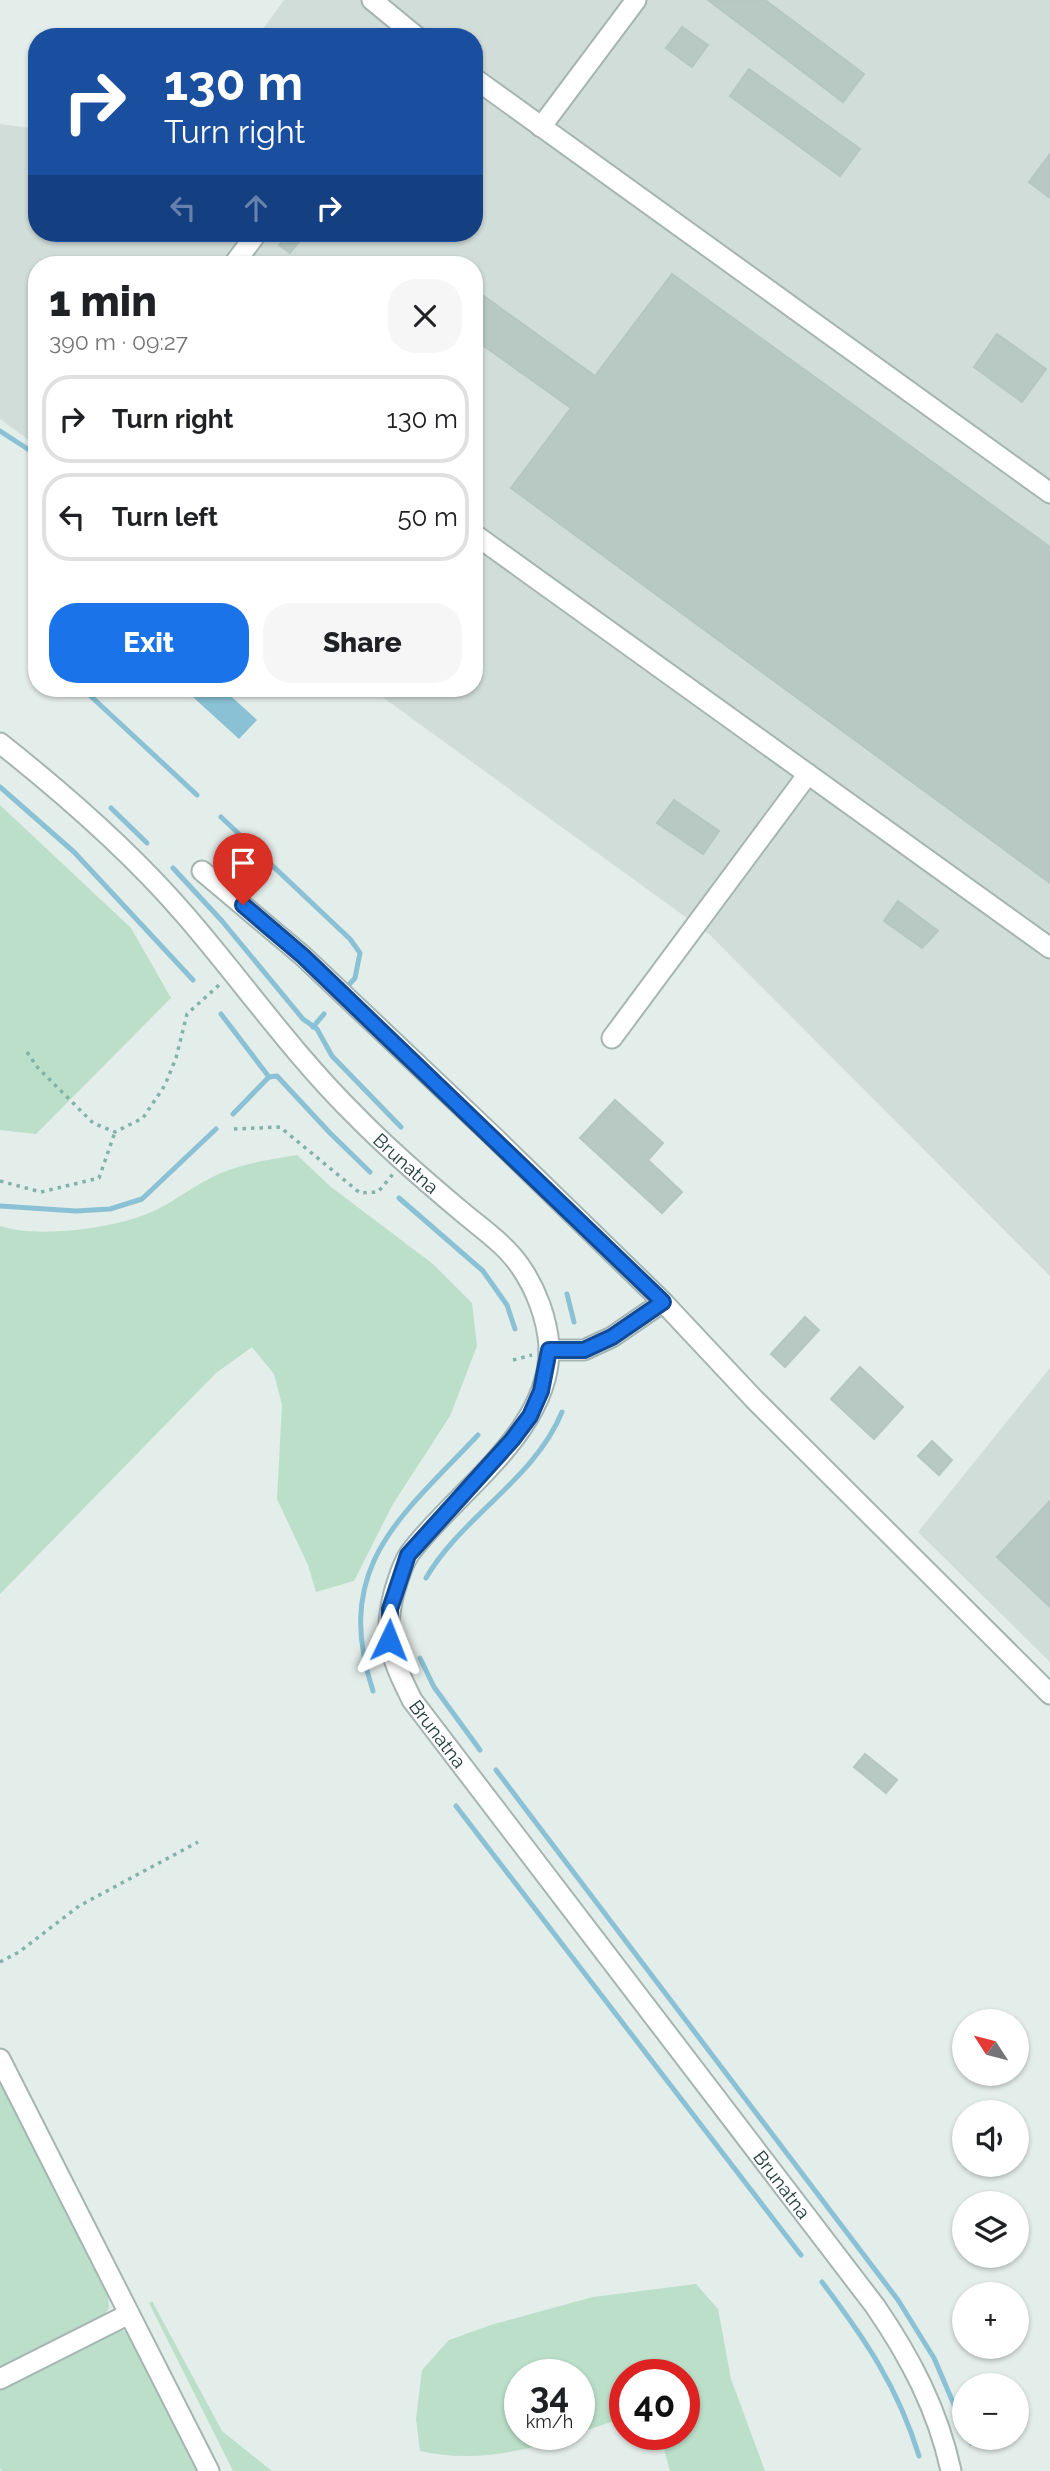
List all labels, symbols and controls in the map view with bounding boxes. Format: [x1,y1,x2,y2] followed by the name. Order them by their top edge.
[164,54,303,111] text: 130 m
[49,56,140,147] icon: right
[164,113,305,150] text: Turn right
[164,189,202,227] icon: left
[237,189,275,227] icon: ahead
[310,189,348,227] icon: right
[49,277,157,326] text: 1 min
[388,279,462,353] button: close
[49,328,188,355] text: 390 m · 09:27
[53,400,91,438] icon: right
[112,404,233,434] text: Turn right
[387,404,458,434] text: 130 m
[53,498,91,536] icon: left
[112,502,218,532] text: Turn left
[397,502,458,532] text: 50 m
[49,603,249,683] button: Exit
[263,603,462,683] button: Share
[213,833,273,905] pin
[224,844,262,882] icon: arrive
[369,1129,443,1198] street label: Brunatna
[352,1603,426,1677] position arrow
[405,1696,471,1772] street label: Brunatna
[952,2009,1029,2086] north arrow
[952,2009,1029,2450] map controls
[952,2100,1029,2177] button: sound
[749,2146,815,2223] street label: Brunatna
[952,2191,1029,2268] button: layers
[952,2282,1029,2359] button: +
[609,2359,700,2450] speed limit sign: 40
[952,2373,1029,2450] button: −
[530,2375,569,2416] text: 34
[526,2411,573,2432] text: km/h

